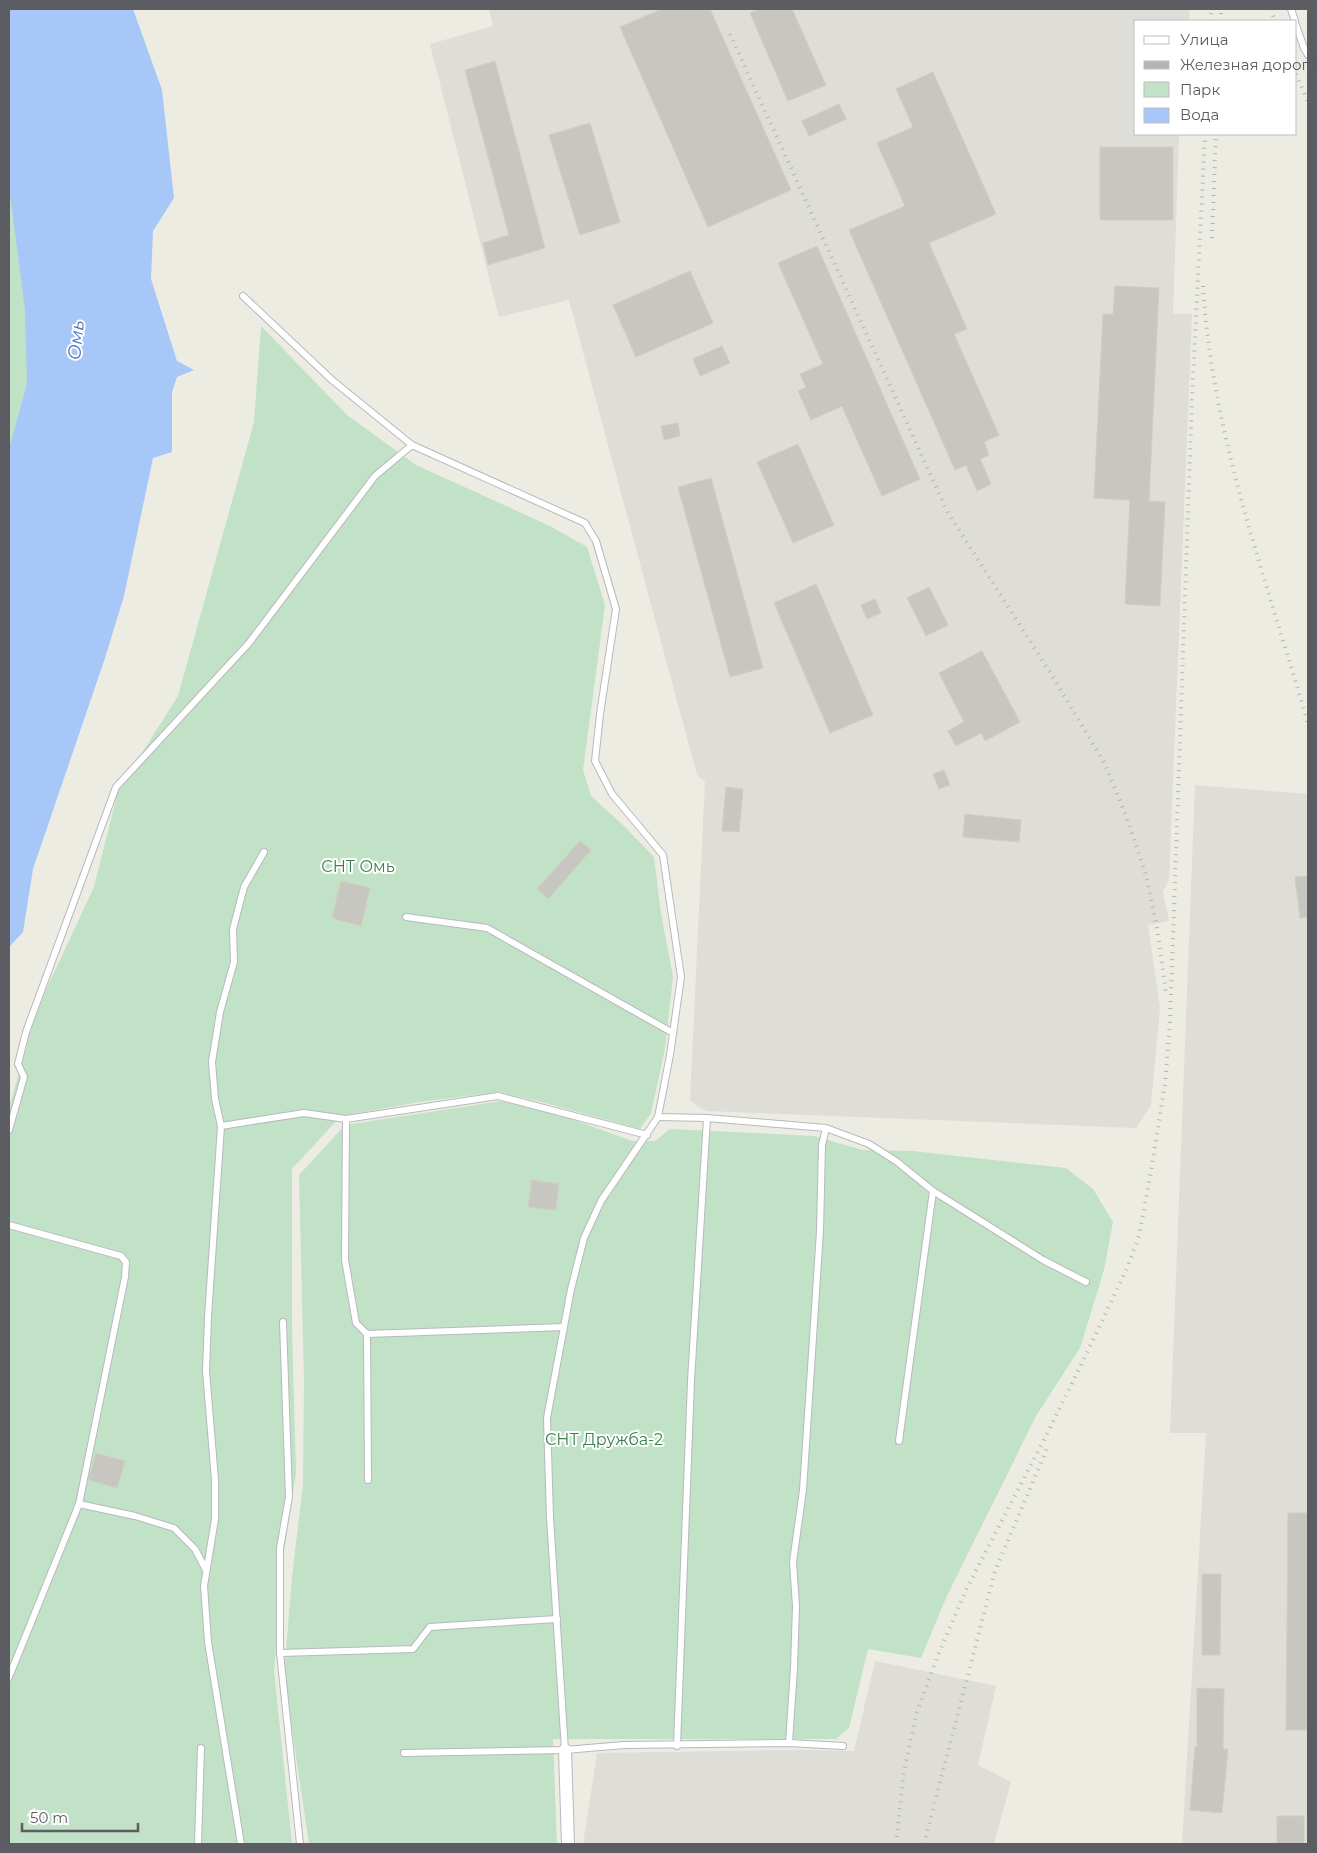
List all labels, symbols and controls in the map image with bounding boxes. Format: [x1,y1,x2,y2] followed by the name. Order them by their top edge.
[1134,20,1297,135] legend
[1180,30,1228,49] text: Улица
[1180,55,1317,74] text: Железная дорога
[1180,80,1220,99] text: Парк
[1180,105,1219,124] text: Вода
[63,319,89,361] water label: Омь
[321,857,395,876] park label: СНТ Омь
[545,1430,663,1449] park label: СНТ Дружба-2
[22,1800,139,1832] scale bar
[30,1808,68,1827] text: 50 m

